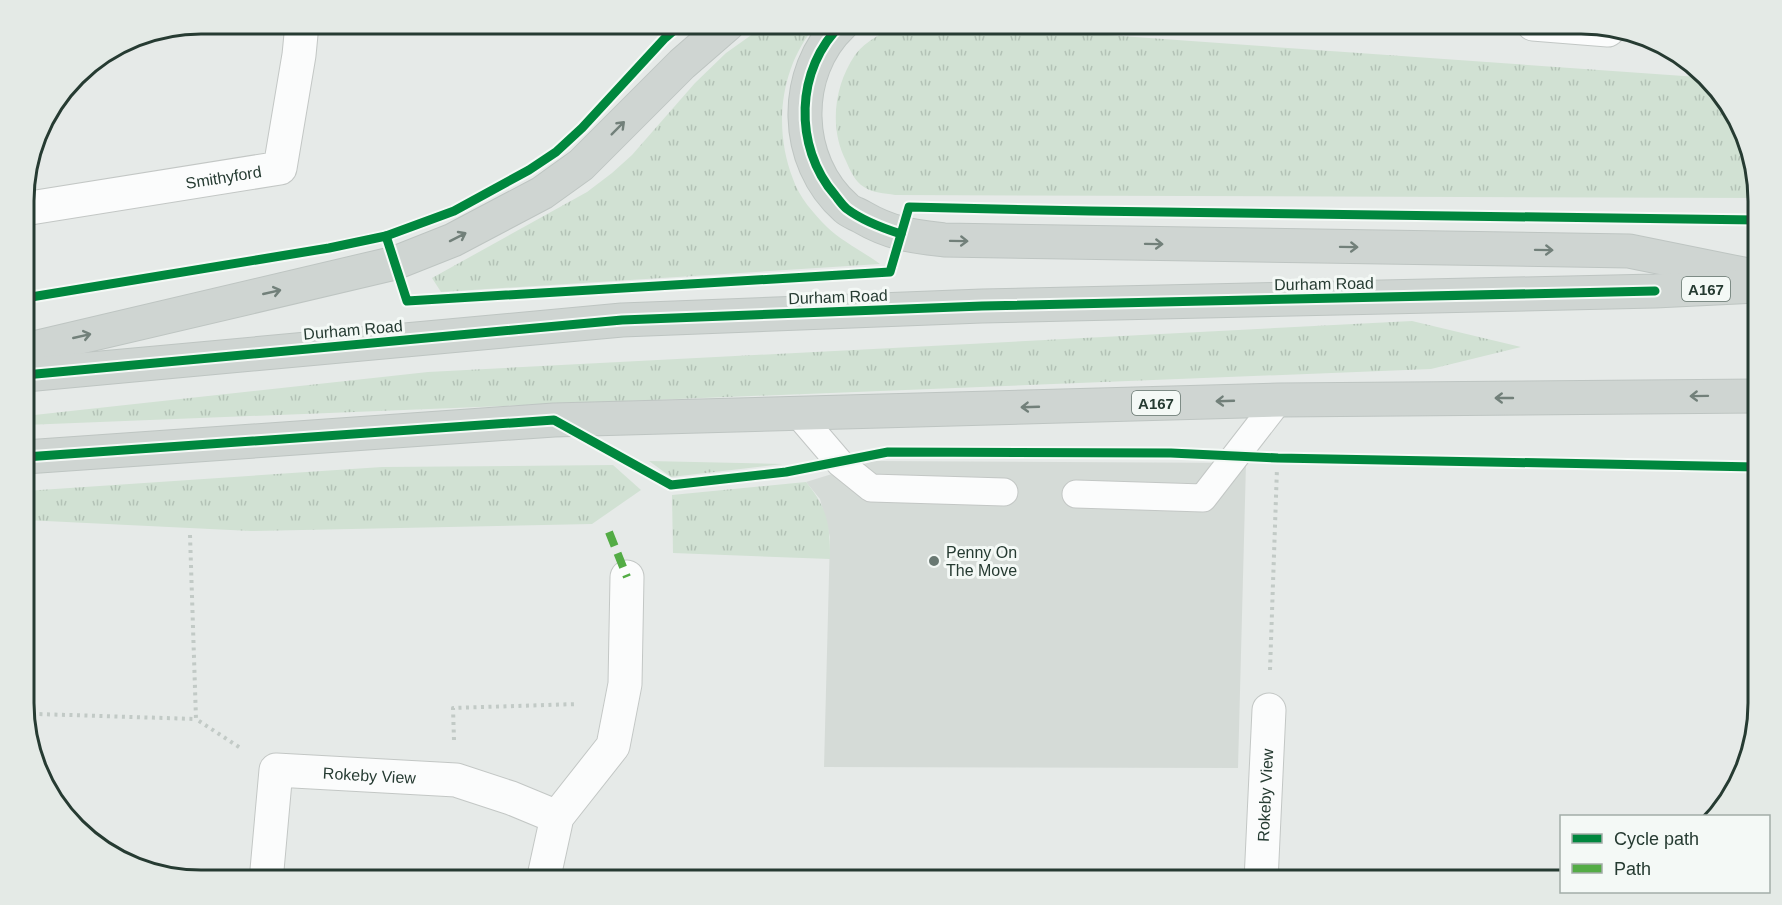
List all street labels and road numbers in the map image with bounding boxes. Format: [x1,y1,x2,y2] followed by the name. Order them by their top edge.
[184,163,263,191] street label: Smithyford
[1274,275,1374,293] street label: Durham Road
[1682,277,1730,301] road number: A167
[788,287,888,307] street label: Durham Road
[303,317,403,343] street label: Durham Road
[1132,391,1180,415] road number: A167
[1254,748,1276,842] street label: Rokeby View
[322,764,417,786] street label: Rokeby View

